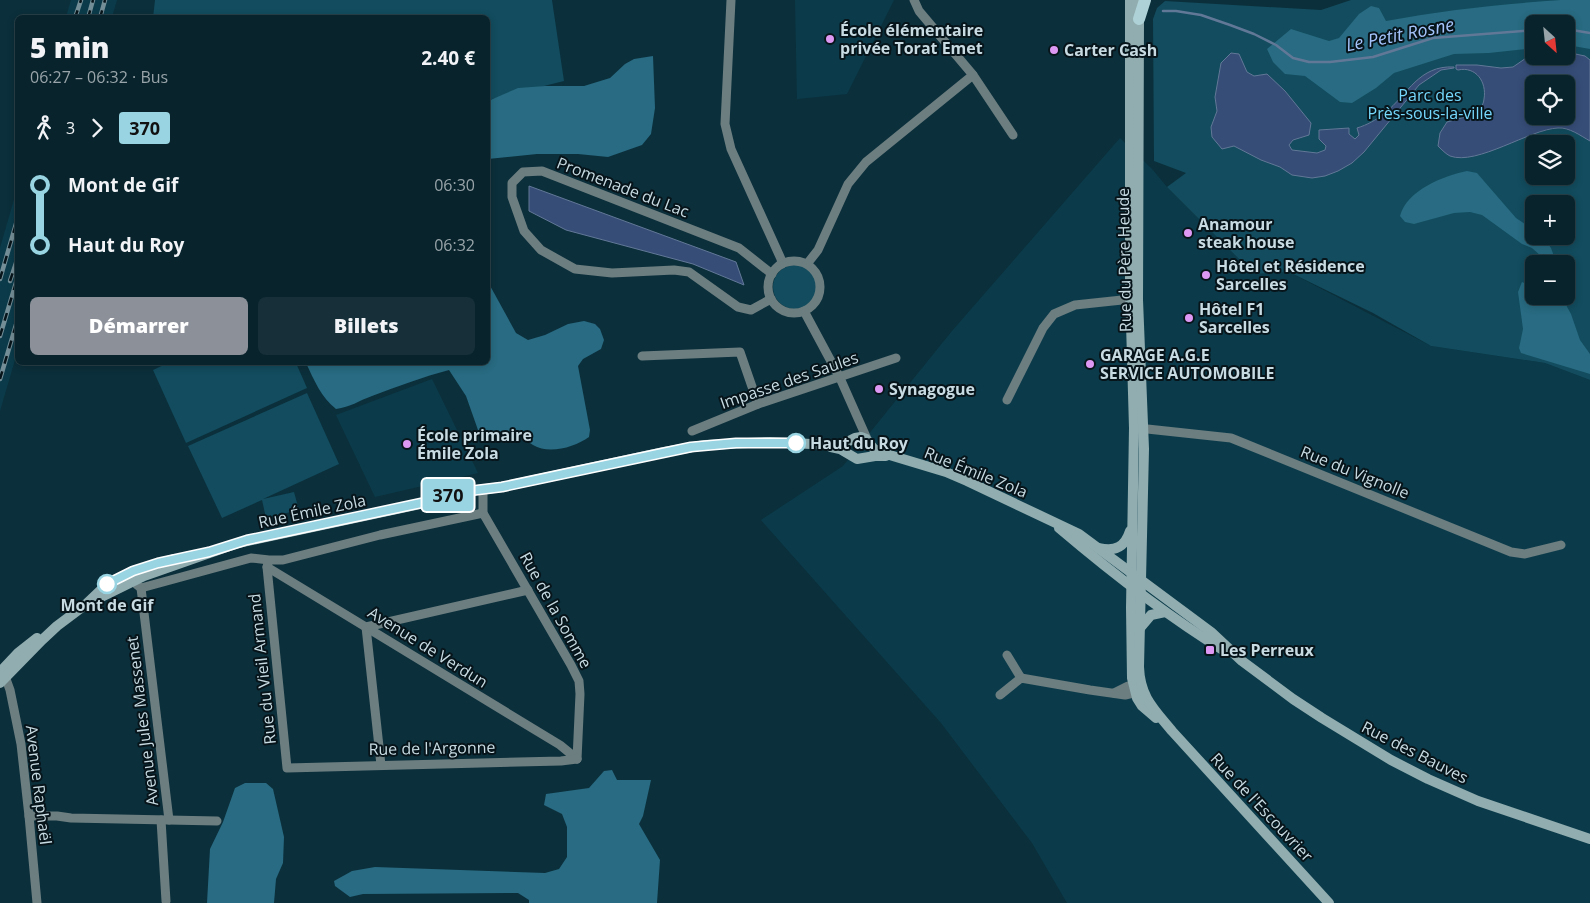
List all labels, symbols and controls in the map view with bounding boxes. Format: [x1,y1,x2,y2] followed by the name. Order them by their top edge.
[1344,12,1456,56] water label: Le Petit Rosne
[1525,15,1575,65] north arrow
[1525,15,1575,305] map controls
[840,19,983,59] place label: École élémentaire privée Torat Emet
[30,28,110,66] text: 5 min
[824,33,836,45] marker: École élémentaire privée Torat Emet
[1064,39,1157,61] place label: Carter Cash
[1048,44,1060,56] marker: Carter Cash
[421,45,475,71] text: 2.40 €
[30,66,168,88] text: 06:27 – 06:32 · Bus
[1525,75,1575,125] button: locate
[1368,84,1492,124] park label: Parc des Près-sous-la-ville
[30,114,58,142] icon: walk
[83,114,111,142] icon: forward
[129,116,160,140] text: 370
[66,117,75,139] text: 3
[1525,135,1575,185] button: layers
[554,152,693,222] street label: Promenade du Lac
[68,172,178,198] text: Mont de Gif
[434,174,475,196] text: 06:30
[1112,188,1136,332] street label: Rue du Père Heude
[1525,195,1575,245] button: +
[1198,213,1294,253] place label: Anamour steak house
[1182,227,1194,239] marker: Anamour steak house
[68,232,184,258] text: Haut du Roy
[434,234,475,256] text: 06:32
[1216,255,1365,295] place label: Hôtel et Résidence Sarcelles
[1525,255,1575,305] button: −
[1200,269,1212,281] marker: Hôtel et Résidence Sarcelles
[30,297,248,355] button: Démarrer
[258,297,475,355] button: Billets
[1199,298,1270,338] place label: Hôtel F1 Sarcelles
[1183,312,1195,324] marker: Hôtel F1 Sarcelles
[1100,344,1274,384] place label: GARAGE A.G.E SERVICE AUTOMOBILE
[717,346,861,414] street label: Impasse des Saules
[1084,358,1096,370] marker: GARAGE A.G.E SERVICE AUTOMOBILE
[889,378,975,400] place label: Synagogue
[873,383,885,395] marker: Synagogue
[417,424,532,464] place label: École primaire Émile Zola
[810,432,909,454] place label: Haut du Roy
[786,433,806,453] marker: Haut du Roy
[401,438,413,450] marker: École primaire Émile Zola
[1297,440,1413,504] street label: Rue du Vignolle
[921,441,1031,503] street label: Rue Émile Zola
[419,479,477,511] line badge: 370
[433,483,463,507] text: 370
[256,489,368,533] street label: Rue Émile Zola
[515,548,597,672] street label: Rue de la Somme
[97,574,117,594] marker: Mont de Gif
[243,593,281,745] street label: Rue du Vieil Armand
[60,594,154,616] place label: Mont de Gif
[364,601,492,693] street label: Avenue de Verdun
[121,635,163,807] street label: Avenue Jules Massenet
[1220,639,1315,661] place label: Les Perreux
[1204,644,1216,656] marker: Les Perreux
[1358,716,1472,788] street label: Rue des Bauves
[21,724,57,846] street label: Avenue Raphaël
[368,736,496,760] street label: Rue de l'Argonne
[1206,748,1318,866] street label: Rue de l'Escouvrier

